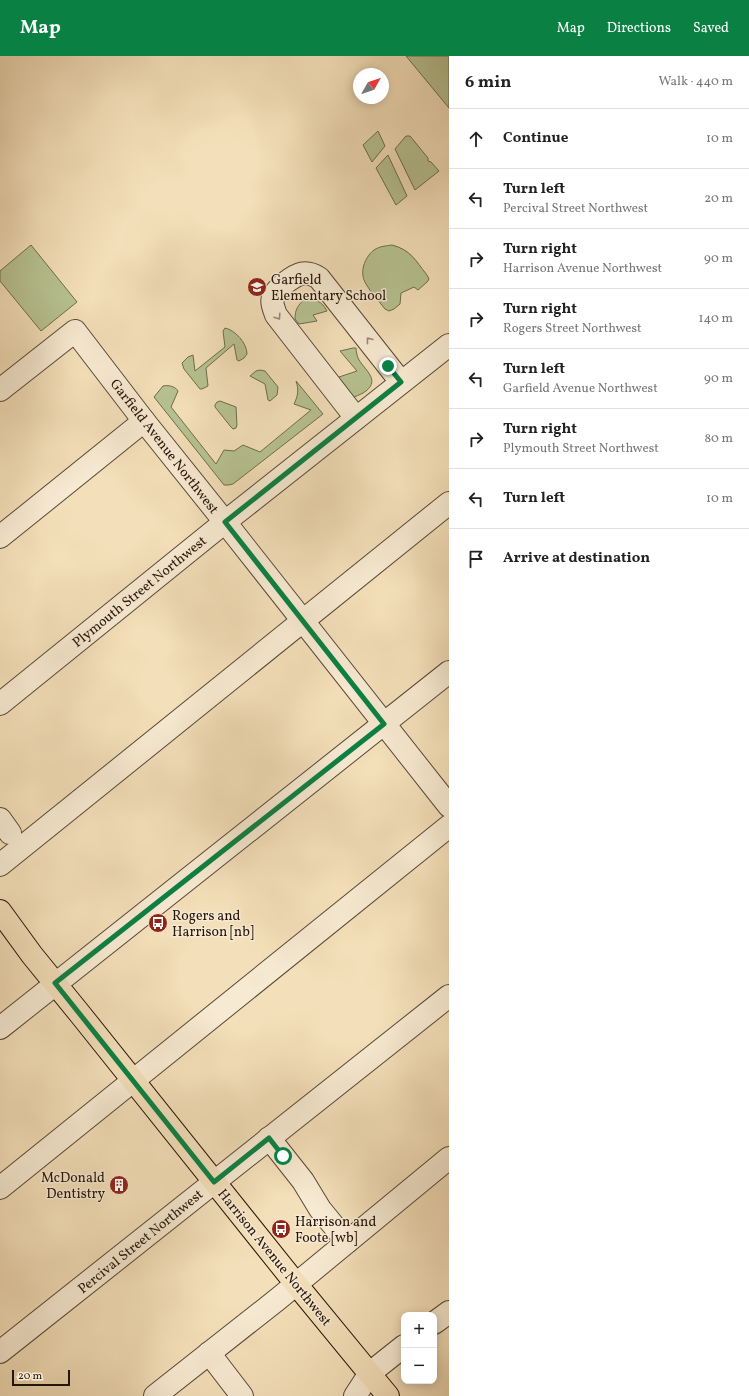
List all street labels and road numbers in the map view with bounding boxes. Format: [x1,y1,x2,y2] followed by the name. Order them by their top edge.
[105,375,223,518] street label: Garfield Avenue Northwest
[69,532,211,652] street label: Plymouth Street Northwest
[213,1185,335,1331] street label: Harrison Avenue Northwest
[74,1186,208,1299] street label: Percival Street Northwest

